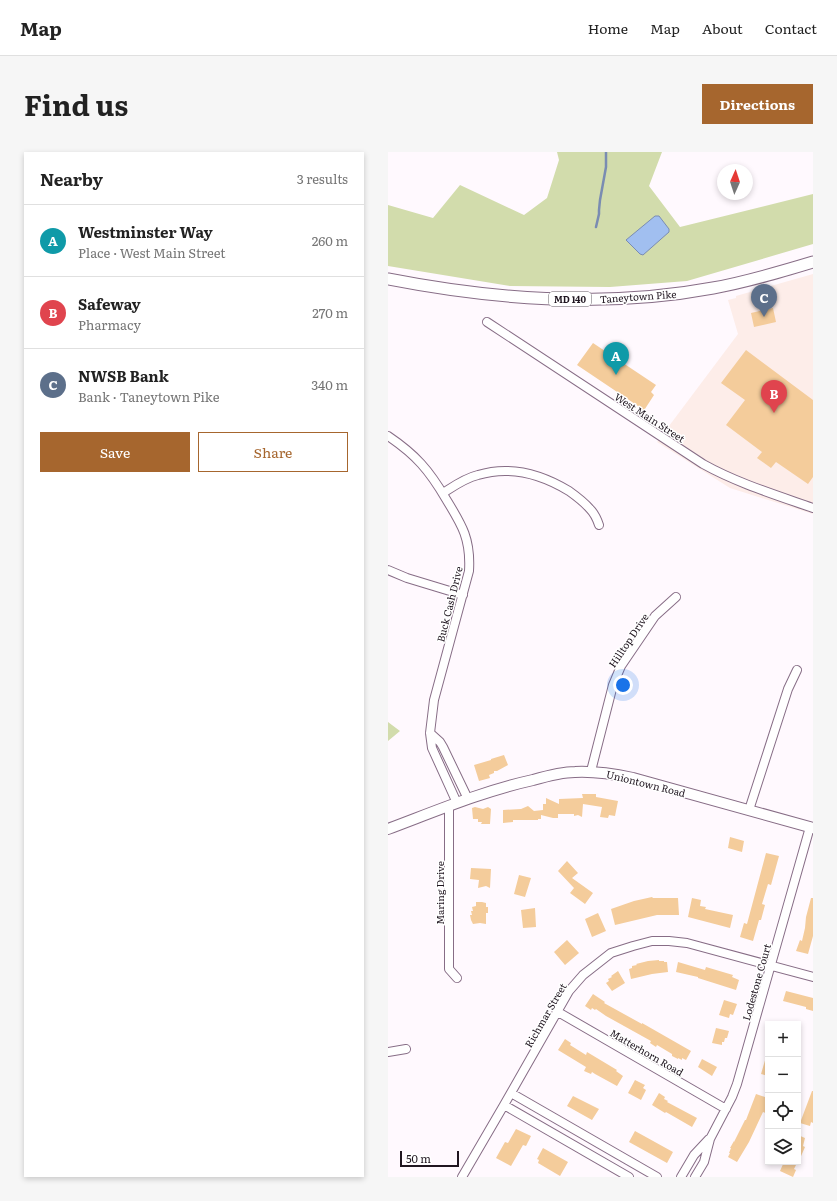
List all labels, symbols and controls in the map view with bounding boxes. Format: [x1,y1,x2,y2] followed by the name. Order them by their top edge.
[20,14,62,42] text: Map
[588,18,628,38] text: Home
[650,18,680,38] text: Map
[702,18,743,38] text: About
[765,18,817,38] text: Contact
[24,83,128,125] text: Find us
[702,84,813,124] button: Directions
[717,164,753,200] north arrow
[40,166,103,191] text: Nearby
[297,169,348,188] text: 3 results
[78,220,213,243] text: Westminster Way
[48,231,58,250] text: A
[312,231,348,250] text: 260 m
[78,243,226,262] text: Place · West Main Street
[751,284,777,317] pin: C
[599,286,677,306] street label: Taneytown Pike
[78,292,141,315] text: Safeway
[549,292,591,306] road number: MD 140
[49,303,57,322] text: B
[312,303,348,322] text: 270 m
[78,315,141,334] text: Pharmacy
[603,342,629,375] pin: A
[78,364,169,387] text: NWSB Bank
[48,375,58,394] text: C
[311,375,348,394] text: 340 m
[761,380,787,413] pin: B
[78,387,219,406] text: Bank · Taneytown Pike
[612,389,688,445] street label: West Main Street
[40,432,190,472] button: Save
[198,432,348,472] button: Share
[432,565,466,643] street label: Buck Cash Drive
[604,610,652,670] street label: Hilltop Drive
[613,675,633,695] your location
[605,766,687,800] street label: Uniontown Road
[432,861,447,925] street label: Maring Drive
[738,942,774,1022] street label: Lodestone Court
[520,980,570,1050] street label: Richmar Street
[765,1021,801,1165] map controls
[765,1021,801,1057] button: +
[608,1025,686,1079] street label: Matterhorn Road
[765,1057,801,1093] button: −
[765,1093,801,1129] button: locate
[765,1129,801,1165] button: layers
[400,1149,459,1168] scale bar
[406,1150,431,1166] text: 50 m

